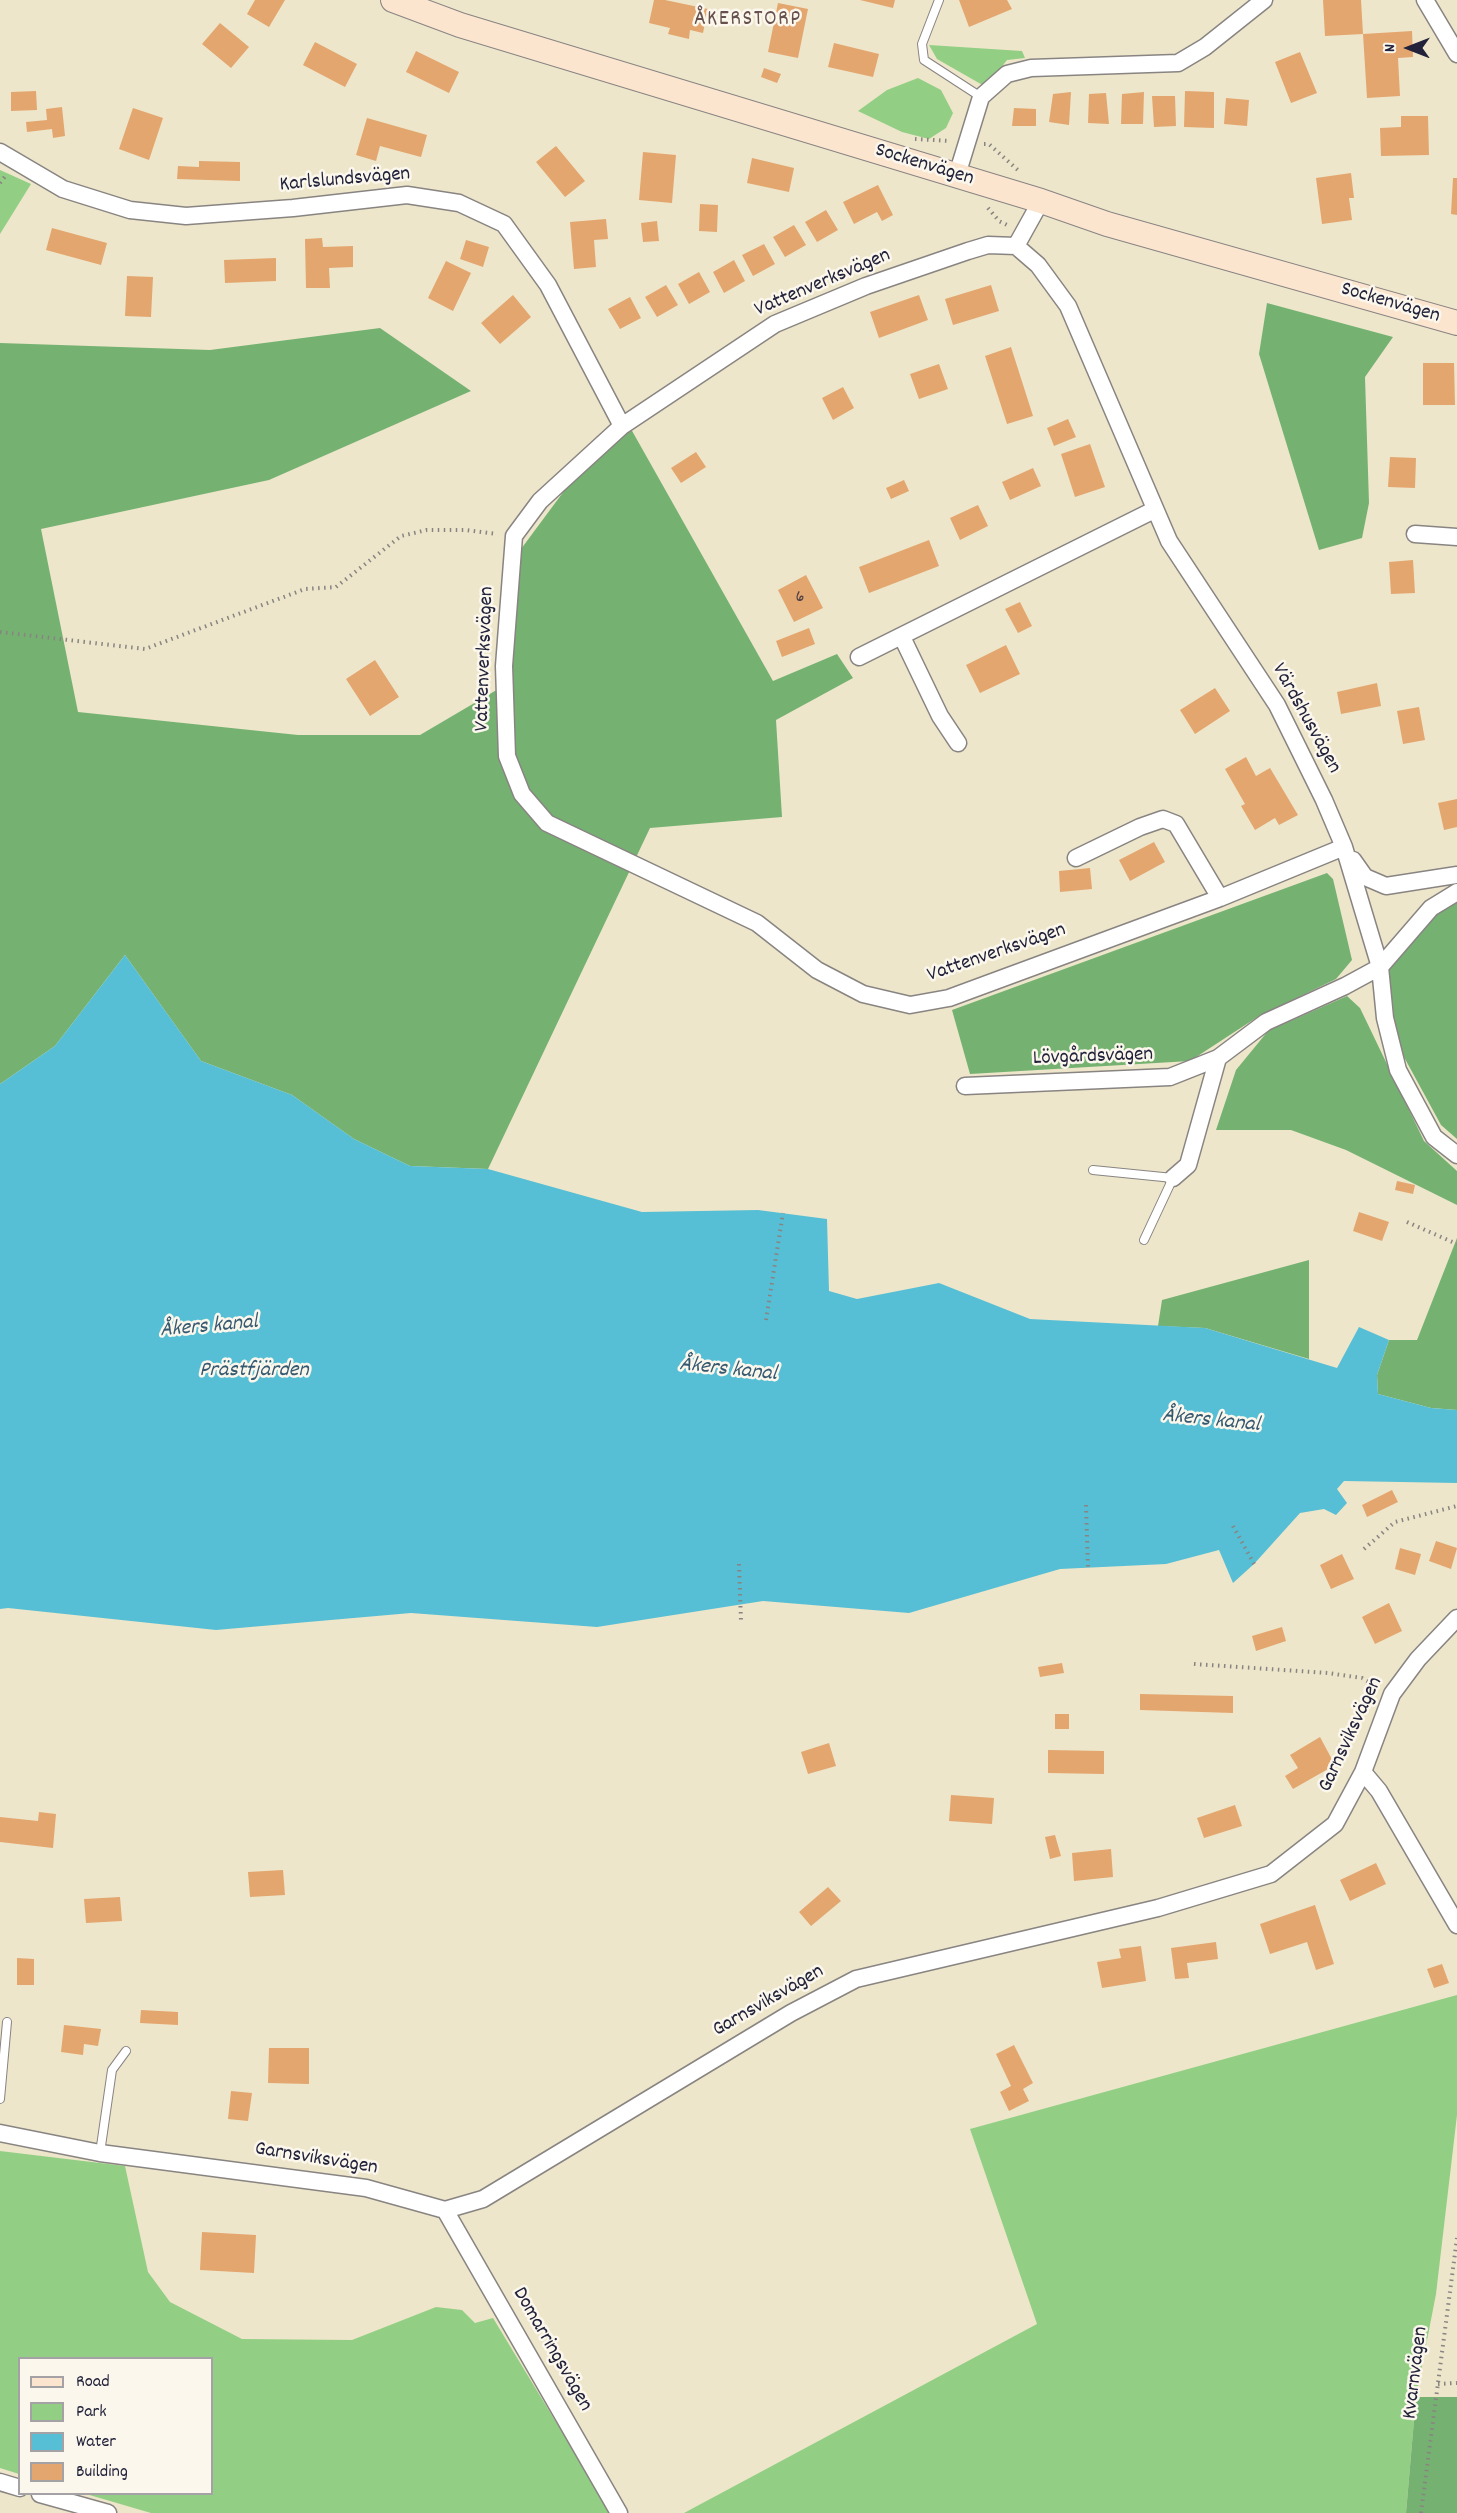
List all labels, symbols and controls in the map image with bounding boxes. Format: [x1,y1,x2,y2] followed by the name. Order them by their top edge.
[694,8,802,34] district label: ÅKERSTORP
[1379,18,1439,78] north arrow
[1379,44,1402,52] text: N
[872,139,976,193] street label: Sockenvägen
[279,163,411,199] street label: Karlslundsvägen
[751,244,895,324] street label: Vattenverksvägen
[1338,278,1442,330] street label: Sockenvägen
[471,586,501,732] street label: Vattenverksvägen
[796,588,804,610] house number: 6
[1264,660,1346,778] street label: Värdshusvägen
[924,918,1070,990] street label: Vattenverksvägen
[1032,1043,1154,1073] street label: Lövgårdsvägen
[159,1311,259,1345] water label: Åkers kanal
[678,1353,778,1389] water label: Åkers kanal
[199,1359,309,1385] water label: Prästfjärden
[1161,1404,1261,1440] water label: Åkers kanal
[1314,1673,1390,1797] street label: Garnsviksvägen
[709,1960,829,2044] street label: Garnsviksvägen
[253,2138,379,2182] street label: Garnsviksvägen
[505,2284,597,2416] street label: Domarringsvägen
[1399,2325,1435,2421] street label: Kvarnvägen
[18,2357,213,2495] legend
[76,2370,110,2395] text: Road
[76,2400,107,2425] text: Park
[76,2430,116,2455] text: Water
[76,2460,128,2485] text: Building

